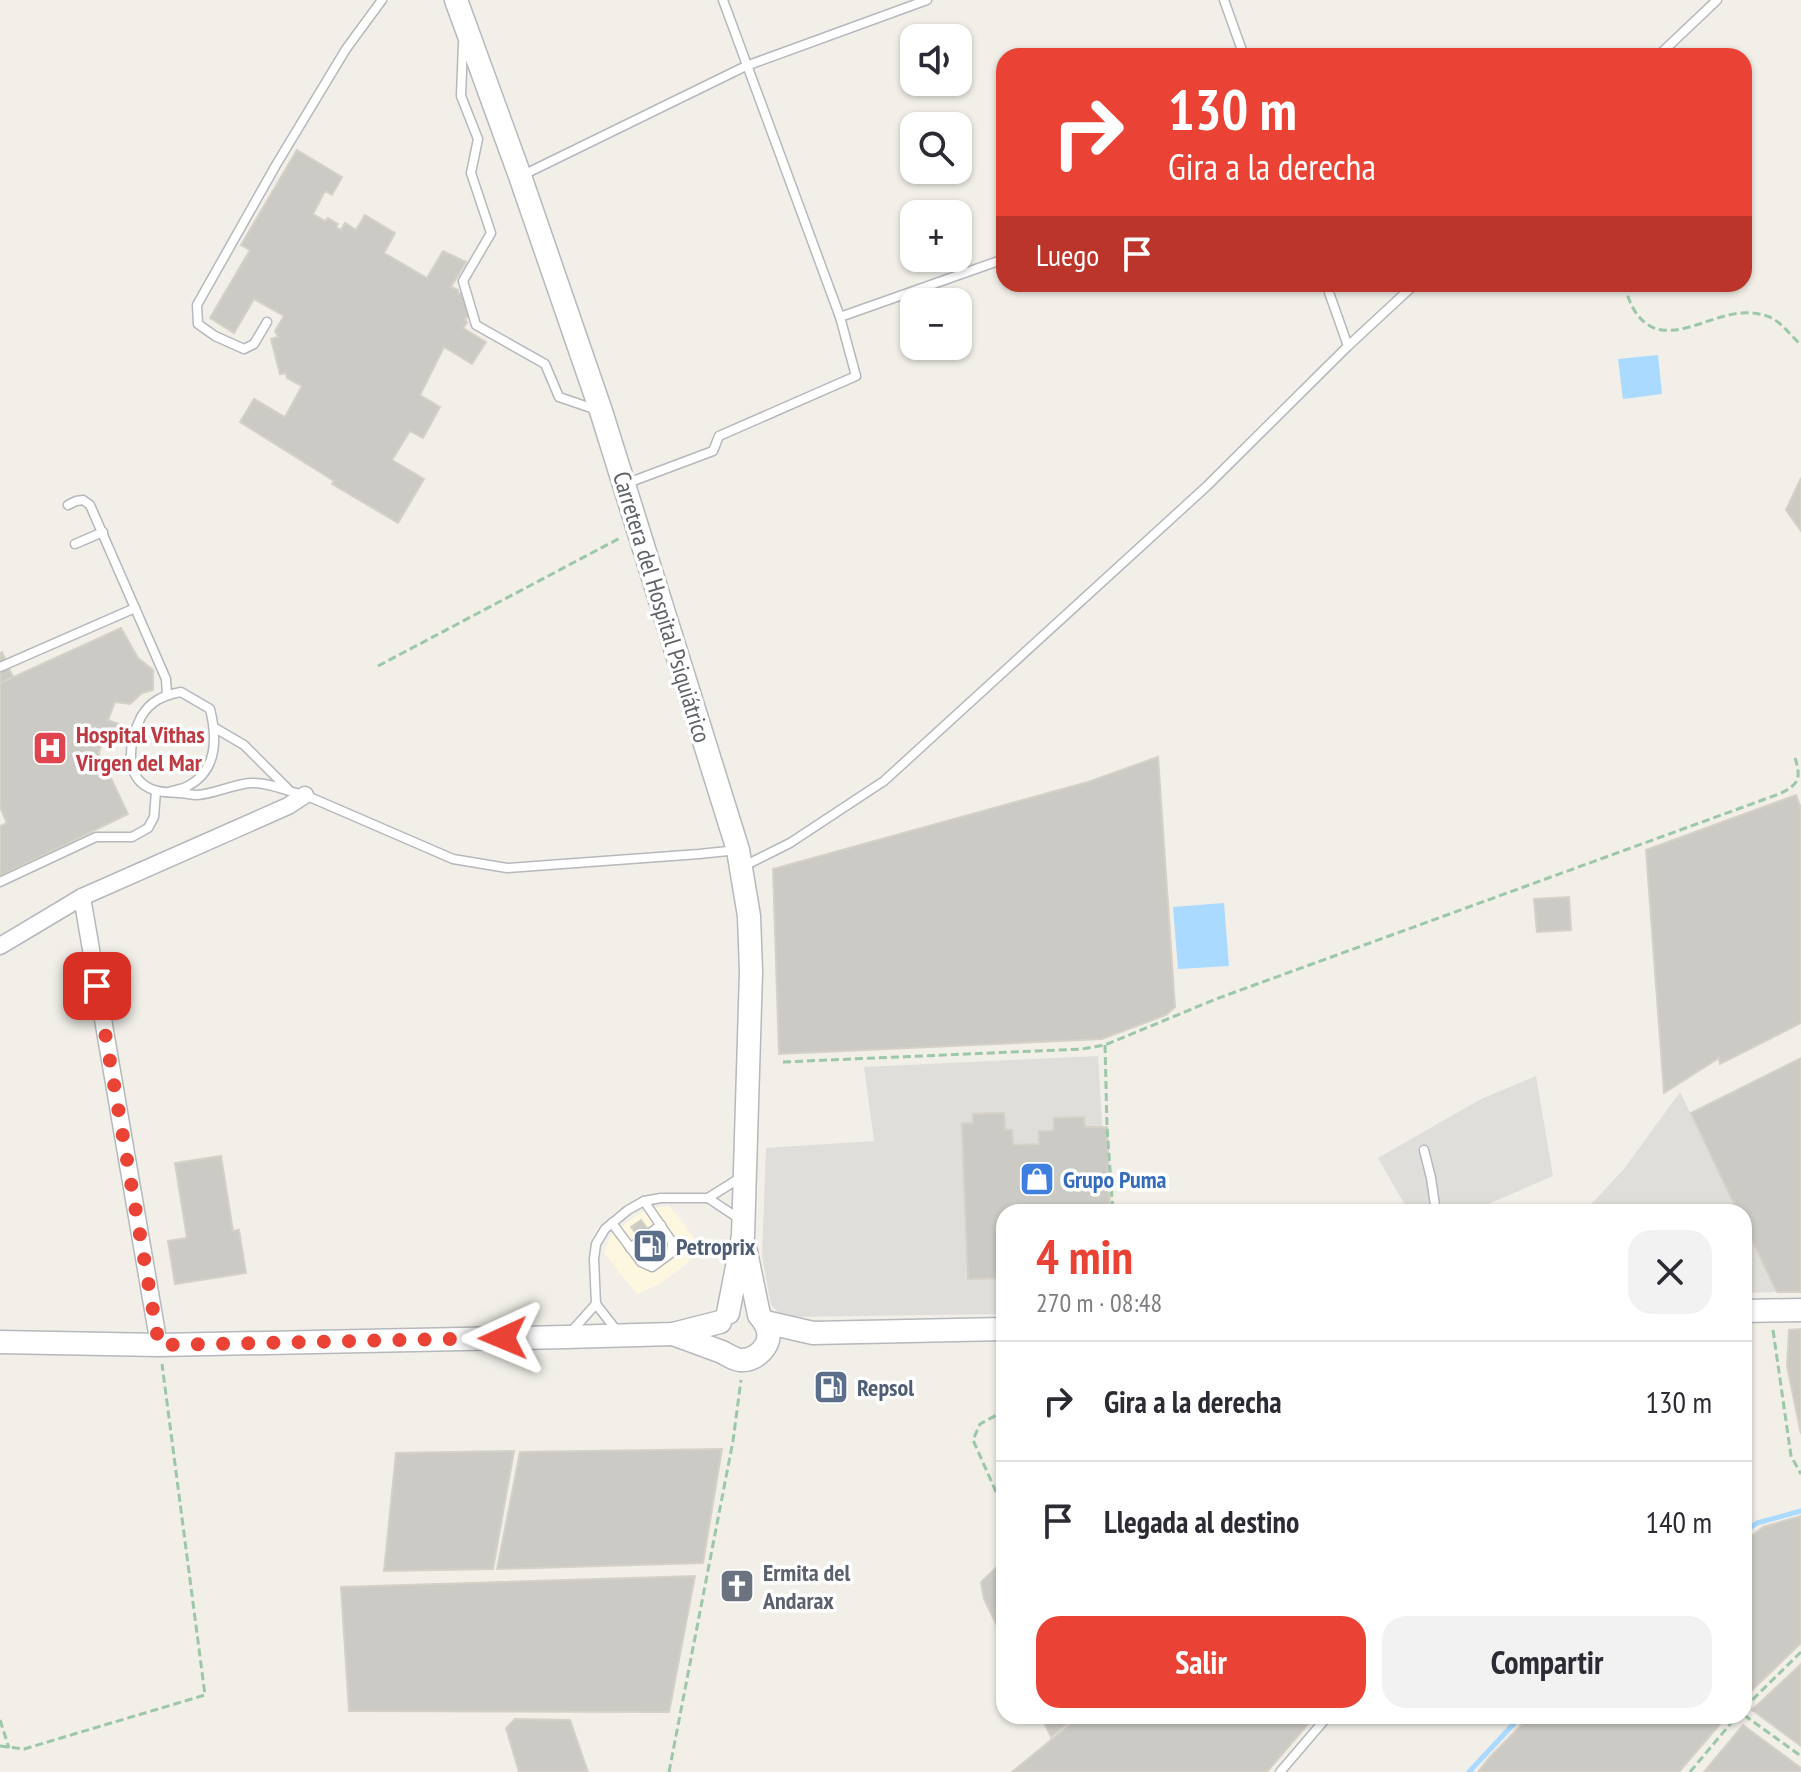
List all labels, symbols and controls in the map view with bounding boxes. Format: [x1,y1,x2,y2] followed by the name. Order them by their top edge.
[900,24,972,360] map controls
[900,24,972,96] button: sound
[1168,73,1297,145] text: 130 m
[1036,80,1140,184] icon: right
[900,112,972,184] button: search
[1168,143,1376,190] text: Gira a la derecha
[900,200,972,272] button: +
[1115,232,1159,276] icon: arrive
[1036,235,1099,274] text: Luego
[900,288,972,360] button: −
[606,468,718,746] street label: Carretera del Hospital Psiquiátrico
[75,719,205,778] place label: Hospital Vithas Virgen del Mar
[31,729,69,767] hospital icon: Hospital Vithas Virgen del Mar
[63,952,131,1020] pin
[75,964,119,1008] icon: arrive
[1018,1160,1056,1198] shop icon: Grupo Puma
[1063,1164,1167,1195] place label: Grupo Puma
[1036,1225,1133,1287] text: 4 min
[631,1227,669,1265] fuel station icon: Petroprix
[1628,1230,1712,1314] button: close
[676,1231,756,1262] place label: Petroprix
[1036,1286,1162,1319] text: 270 m · 08:48
[461,1296,545,1380] position arrow
[812,1368,850,1406] fuel station icon: Repsol
[857,1372,914,1403] place label: Repsol
[1036,1379,1080,1423] icon: right
[1104,1382,1282,1421] text: Gira a la derecha
[1646,1382,1712,1421] text: 130 m
[1036,1499,1080,1543] icon: arrive
[1104,1502,1299,1541] text: Llegada al destino
[1646,1502,1712,1541] text: 140 m
[762,1557,850,1616] place label: Ermita del Andarax
[718,1567,756,1605] church icon: Ermita del Andarax
[1036,1616,1366,1708] button: Salir
[1382,1616,1712,1708] button: Compartir

